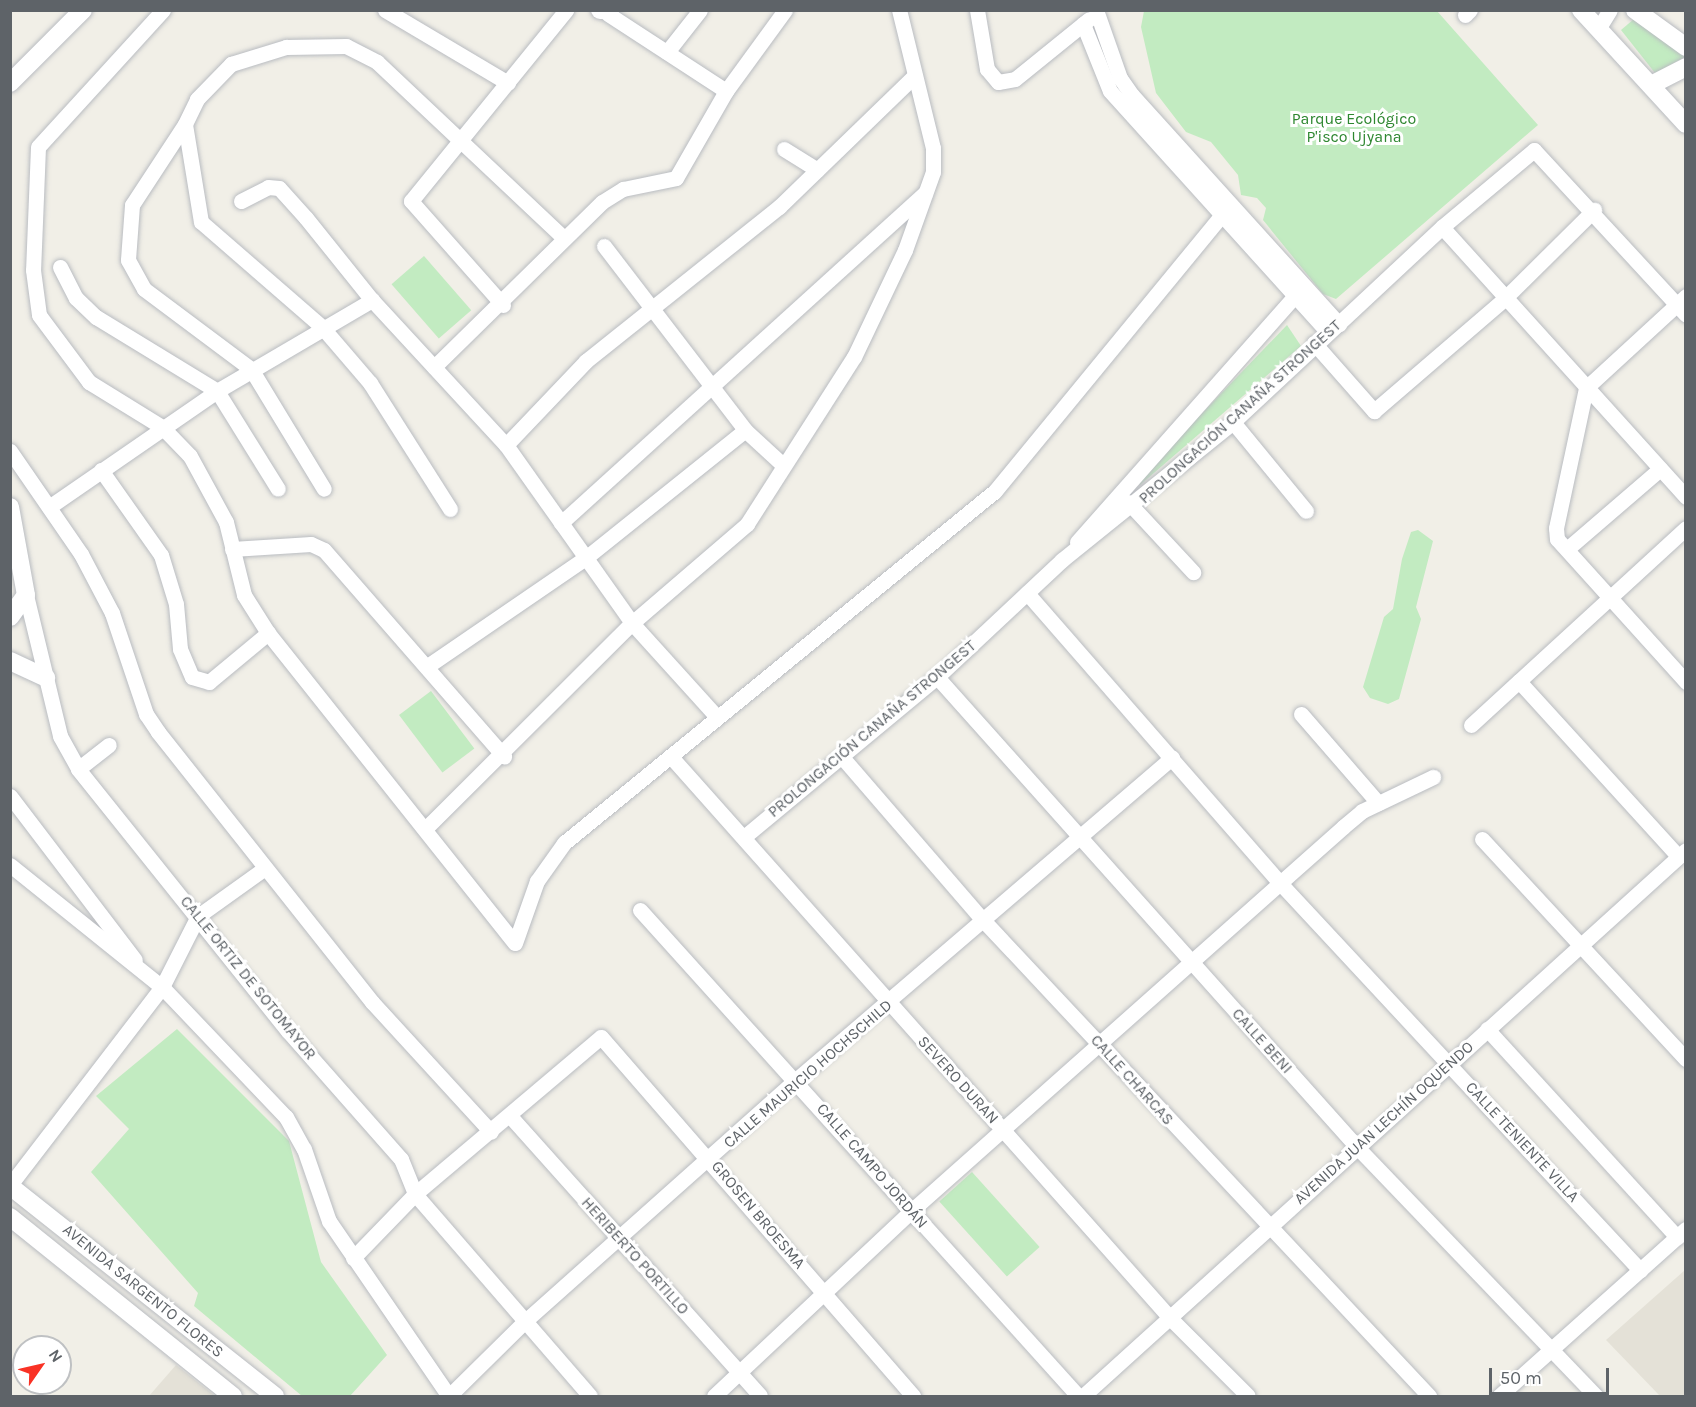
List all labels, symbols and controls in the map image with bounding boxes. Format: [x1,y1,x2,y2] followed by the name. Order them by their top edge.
[1292,109,1416,147] park label: Parque Ecológico P'isco Ujyana
[1135,316,1345,508] street label: PROLONGACIÓN CANAÑA STRONGEST
[764,636,980,822] street label: PROLONGACIÓN CANAÑA STRONGEST
[176,892,320,1064] street label: CALLE ORTIZ DE SOTOMAYOR
[720,996,896,1152] street label: CALLE MAURICIO HOCHSCHILD
[1228,1004,1296,1078] street label: CALLE BENI
[1086,1031,1178,1129] street label: CALLE CHARCAS
[914,1032,1002,1128] street label: SEVERO DURAN
[1290,1037,1478,1209] street label: AVENIDA JUAN LECHÍN OQUENDO
[1461,1078,1583,1206] street label: CALLE TENIENTE VILLA
[812,1099,932,1233] street label: CALLE CAMPO JORDÁN
[707,1157,809,1273] street label: GROSEN BROESMA
[577,1193,693,1319] street label: HERIBERTO PORTILLO
[59,1220,227,1362] street label: AVENIDA SARGENTO FLORES
[12,1335,72,1395] north arrow
[45,1346,67,1366] text: N
[1492,1356,1612,1394] scale bar
[1500,1367,1542,1389] text: 50 m

